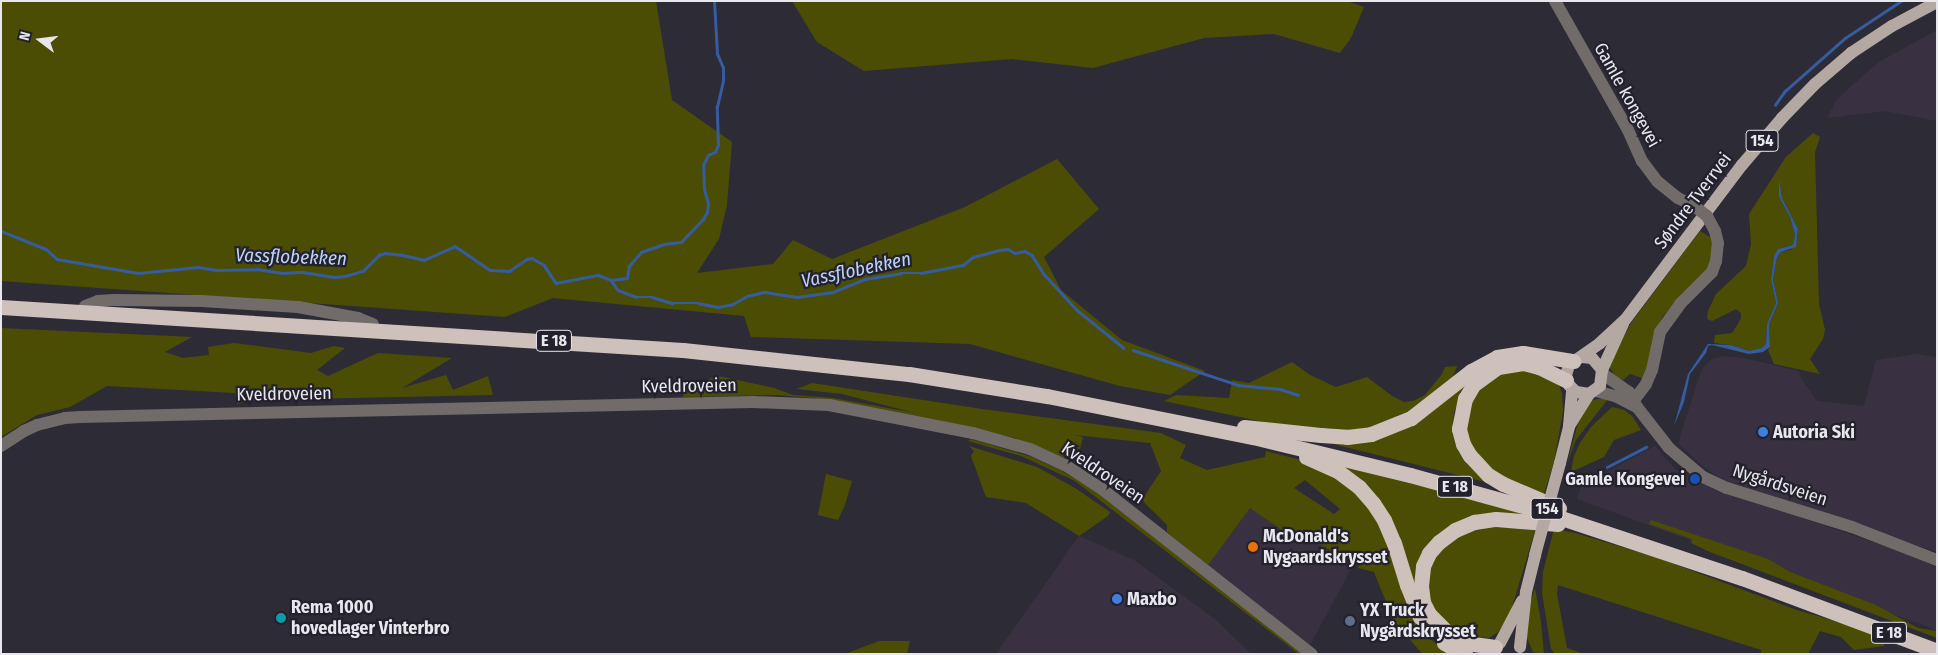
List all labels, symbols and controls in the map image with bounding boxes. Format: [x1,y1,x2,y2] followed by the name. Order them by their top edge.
[15,15,65,65] north arrow
[16,30,34,42] text: N
[1589,39,1665,151] street label: Gamle kongevei
[1744,128,1780,154] road number: 154
[1650,149,1736,253] street label: Søndre Tverrvei
[235,244,347,270] water label: Vassflobekken
[799,247,913,293] water label: Vassflobekken
[535,328,573,354] road number: E 18
[641,374,737,398] street label: Kveldroveien
[236,382,332,406] street label: Kveldroveien
[1773,421,1855,443] place label: Autoria Ski
[1757,426,1769,438] marker: Autoria Ski
[1057,437,1149,509] street label: Kveldroveien
[1730,460,1830,510] street label: Nygårdsveien
[1565,468,1685,490] place label: Gamle Kongevei
[1689,473,1701,485] marker: Gamle Kongevei
[1436,474,1474,501] road number: E 18
[1530,496,1564,522] road number: 154
[1263,526,1388,568] place label: McDonald's Nygaardskrysset
[1247,541,1259,553] marker: McDonald's Nygaardskrysset
[1127,588,1177,610] place label: Maxbo
[1111,593,1123,605] marker: Maxbo
[291,597,449,640] place label: Rema 1000 hovedlager Vinterbro
[1360,600,1476,642] place label: YX Truck Nygårdskrysset
[275,612,287,624] marker: Rema 1000 hovedlager Vinterbro
[1344,615,1356,627] marker: YX Truck Nygårdskrysset
[1870,620,1908,646] road number: E 18

